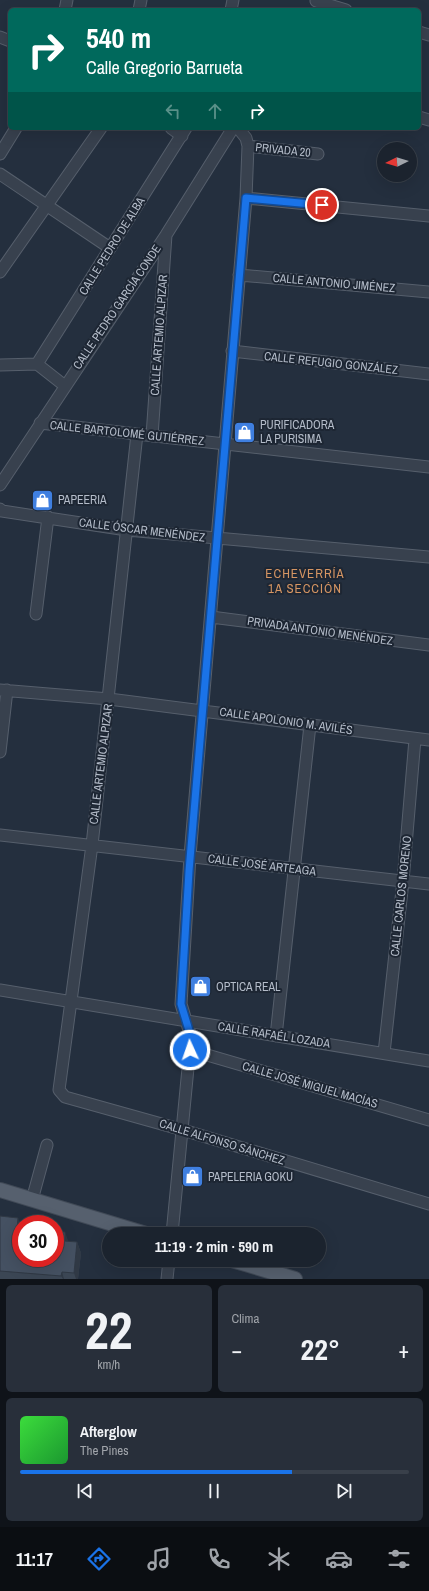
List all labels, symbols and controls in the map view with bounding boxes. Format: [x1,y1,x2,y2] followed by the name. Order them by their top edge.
[86,19,151,57] text: 540 m
[20,24,72,76] icon: right
[86,55,243,80] text: Calle Gregorio Barrueta
[162,100,184,122] icon: left
[204,100,226,122] icon: ahead
[246,100,268,122] icon: right
[255,139,311,161] street label: PRIVADA 20
[377,142,417,182] north arrow
[377,142,417,182] map controls
[305,188,339,222] pin
[75,194,149,298] street label: CALLE PEDRO DE ALBA
[311,194,333,216] icon: arrive
[69,242,165,372] street label: CALLE PEDRO GARCÍA CONDE
[272,270,396,296] street label: CALLE ANTONIO JIMÉNEZ
[147,274,171,396] street label: CALLE ARTEMIO ALPIZAR
[263,348,399,378] street label: CALLE REFUGIO GONZÁLEZ
[49,417,205,449] street label: CALLE BARTOLOMÉ GUTIÉRREZ
[260,417,335,447] place label: PURIFICADORA LA PURISIMA
[232,419,258,445] shop icon: PURIFICADORA LA PURISIMA
[30,487,56,513] shop icon: PAPEERIA
[58,492,107,508] place label: PAPEERIA
[78,514,206,546] street label: CALLE ÓSCAR MENÉNDEZ
[265,565,345,597] district label: ECHEVERRÍA 1A SECCIÓN
[246,613,394,649] street label: PRIVADA ANTONIO MENÉNDEZ
[86,703,116,825] street label: CALLE ARTEMIO ALPIZAR
[218,704,354,738] street label: CALLE APOLONIO M. AVILÉS
[387,834,415,957] street label: CALLE CARLOS MORENO
[207,850,317,880] street label: CALLE JOSÉ ARTEAGA
[188,974,214,1000] shop icon: OPTICA REAL
[216,979,281,995] place label: OPTICA REAL
[217,1018,332,1052] street label: CALLE RAFAÉL LOZADA
[169,1029,211,1071] position arrow
[240,1058,380,1112] street label: CALLE JOSÉ MIGUEL MACÍAS
[157,1115,287,1169] street label: CALLE ALFONSO SÁNCHEZ
[179,1164,205,1190] shop icon: PAPELERIA GOKU
[208,1169,293,1185] place label: PAPELERIA GOKU
[12,1215,64,1267] speed limit sign: 30
[155,1236,273,1257] text: 11:19 · 2 min · 590 m
[85,1295,132,1365] text: 22
[232,1310,259,1327] text: Clima
[301,1329,340,1369] text: 22°
[232,1335,242,1365] text: −
[398,1335,409,1365] text: +
[97,1356,120,1373] text: km/h
[80,1421,137,1442] text: Afterglow
[80,1442,129,1459] text: The Pines
[74,1480,96,1502] icon: previous
[203,1480,225,1502] icon: pause
[333,1480,355,1502] icon: next
[85,1545,113,1573] icon: directions
[145,1545,173,1573] icon: music
[205,1545,233,1573] icon: phone
[265,1545,293,1573] icon: climate
[325,1545,353,1573] icon: car
[385,1545,413,1573] icon: filters
[16,1547,53,1572] text: 11:17

